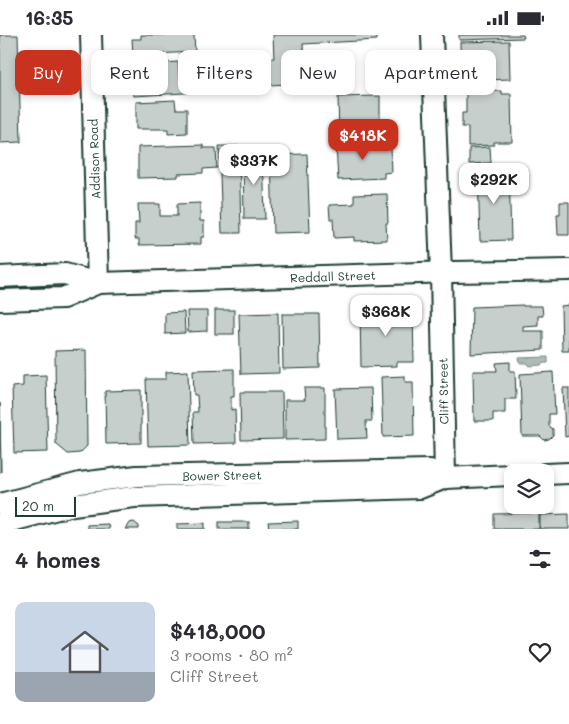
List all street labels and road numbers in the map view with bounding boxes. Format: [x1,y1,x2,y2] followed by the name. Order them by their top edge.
[85,118,103,200] street label: Addison Road
[290,267,376,285] street label: Reddall Street
[434,358,452,424] street label: Cliff Street
[182,466,262,484] street label: Bower Street

